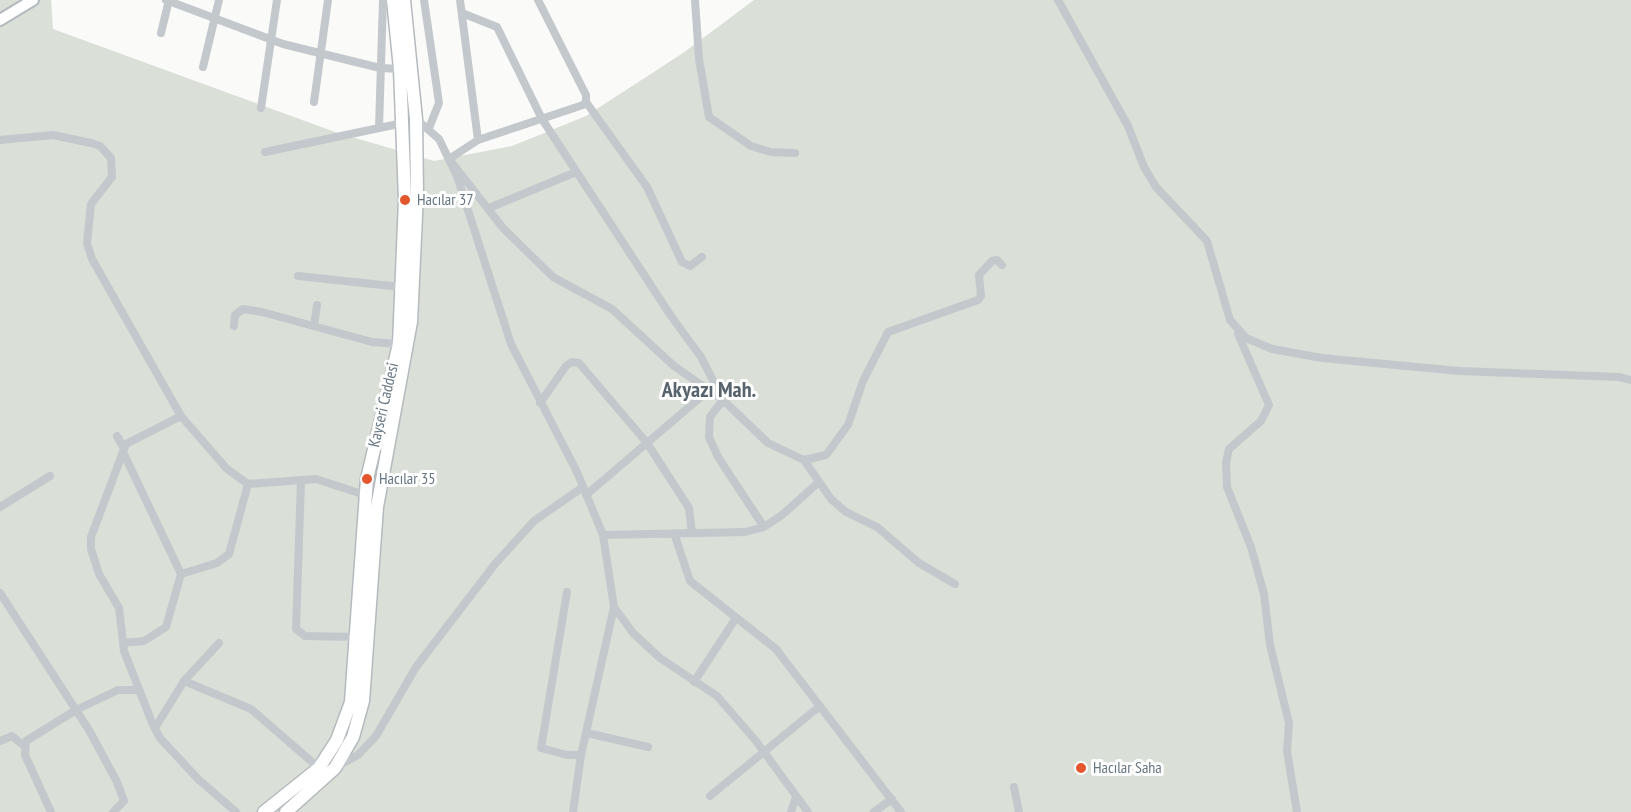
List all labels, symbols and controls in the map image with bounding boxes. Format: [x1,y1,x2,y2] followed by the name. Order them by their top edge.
[417,190,473,210] place label: Hacılar 37
[398,193,412,207] marker: Hacılar 37
[365,361,403,449] street label: Kayseri Caddesi
[662,378,756,404] district label: Akyazı Mah.
[379,469,435,489] place label: Hacılar 35
[360,472,374,486] marker: Hacılar 35
[1093,758,1162,778] place label: Hacılar Saha
[1074,761,1088,775] marker: Hacılar Saha

